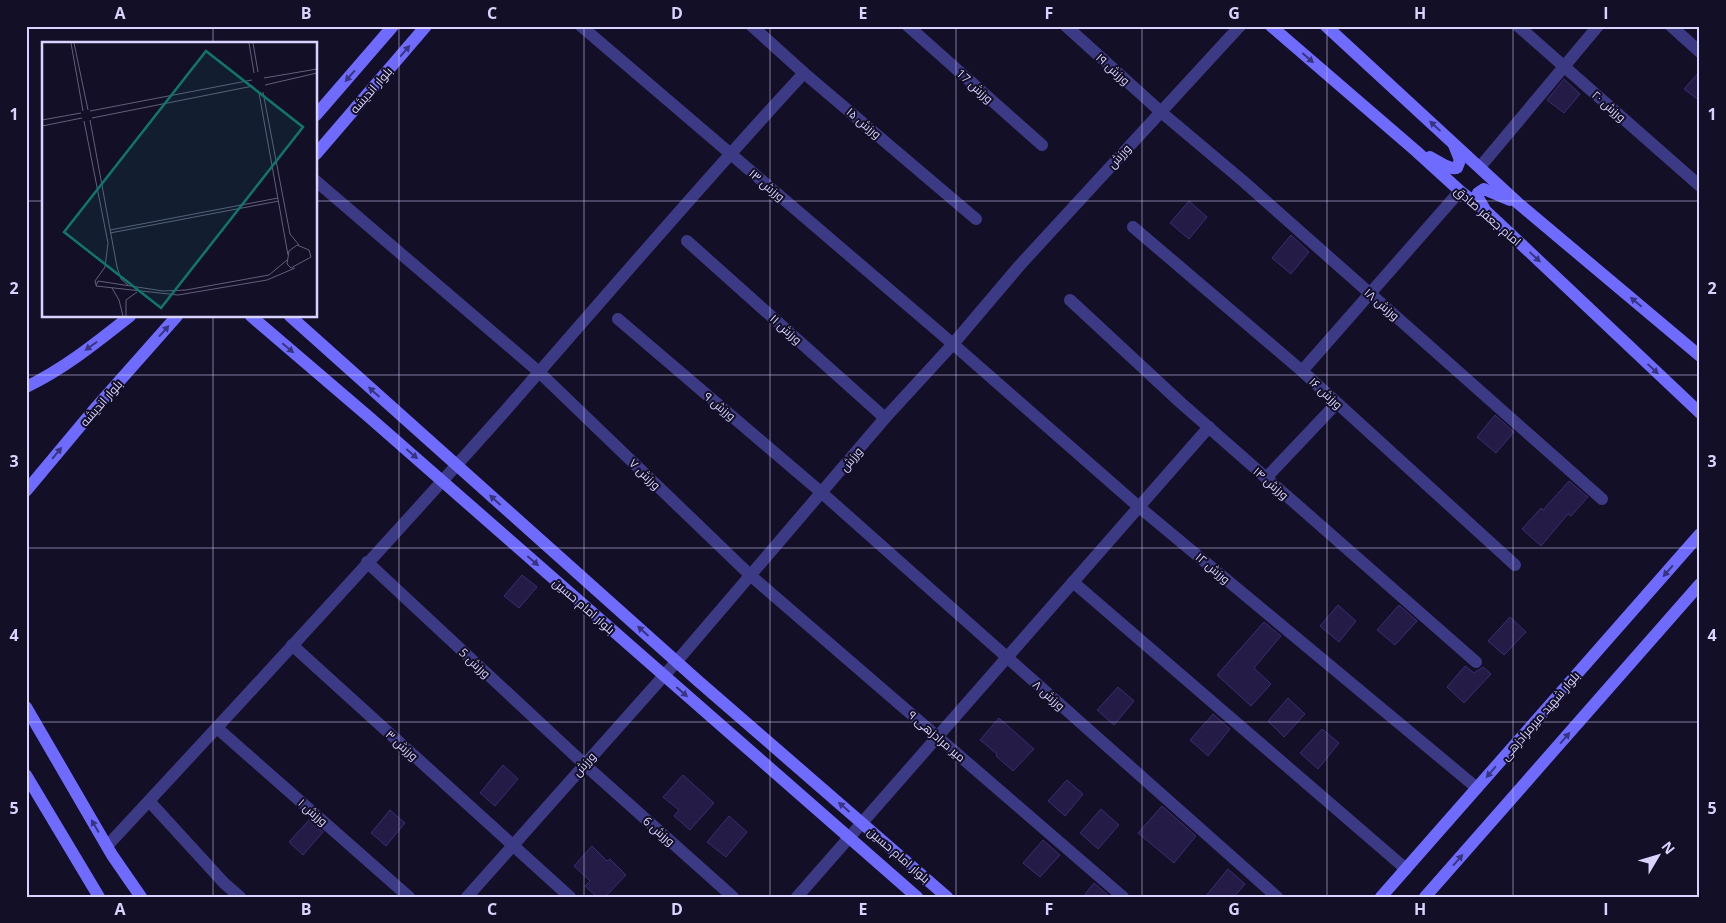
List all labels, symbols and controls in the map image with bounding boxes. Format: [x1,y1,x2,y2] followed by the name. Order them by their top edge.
[114,2,126,24] text: A
[301,2,311,24] text: B
[487,2,497,24] text: C
[671,2,683,24] text: D
[859,2,868,24] text: E
[1045,2,1053,24] text: F
[1228,2,1240,24] text: G
[1414,2,1426,24] text: H
[1603,2,1609,24] text: I
[42,42,318,318] inset map
[399,45,411,57] one-way arrow
[1092,49,1134,89] street label: ورزش ۱۹
[1301,52,1313,64] one-way arrow
[346,63,396,117] street label: بلوار اندیشه
[953,65,997,107] street label: ورزش 17
[344,70,355,83] one-way arrow
[1588,87,1630,125] street label: ورزش ۲۰
[9,103,19,125] text: 1
[843,103,885,143] street label: ورزش ۱۵
[1707,103,1717,125] text: 1
[1429,120,1441,132] one-way arrow
[1104,140,1134,172] street label: ورزش
[745,165,789,205] street label: ورزش ۱۳
[1451,182,1525,250] street label: امام جعفر صادق
[1529,251,1541,263] one-way arrow
[9,277,19,299] text: 2
[1707,277,1717,299] text: 2
[1361,284,1403,324] street label: ورزش ۱۸
[1629,297,1642,308] one-way arrow
[766,310,806,348] street label: ورزش ۱۱
[158,325,170,337] one-way arrow
[84,341,98,351] one-way arrow
[282,342,294,354] one-way arrow
[1647,363,1659,375] one-way arrow
[1306,373,1346,413] street label: ورزش ۱۶
[76,376,126,430] street label: بلوار اندیشه
[368,386,380,398] one-way arrow
[700,388,740,424] street label: ورزش ۹
[836,443,866,475] street label: ورزش
[51,447,62,459] one-way arrow
[405,448,417,460] one-way arrow
[9,450,19,472] text: 3
[1707,450,1717,472] text: 3
[625,455,665,493] street label: ورزش ۷
[1249,463,1293,503] street label: ورزش ۱۴
[490,494,502,506] one-way arrow
[1192,548,1234,588] street label: ورزش ۱۲
[527,556,540,567] one-way arrow
[1662,564,1673,577] one-way arrow
[549,574,619,638] street label: بلوار امام حسین
[9,624,19,646] text: 4
[1707,624,1717,646] text: 4
[637,625,649,637] one-way arrow
[456,644,494,682] street label: ورزش 5
[1497,668,1583,764] street label: بلوار شهید میرمرادزهی
[1029,676,1069,714] street label: ورزش ۸
[675,686,687,698] one-way arrow
[905,706,969,766] street label: میر مرادزهی ۹
[382,726,422,764] street label: ورزش ۳
[1559,731,1570,744] one-way arrow
[569,748,599,780] street label: ورزش
[1485,765,1497,777] one-way arrow
[295,794,331,830] street label: ورزش ۱
[9,797,19,819] text: 5
[1707,797,1717,819] text: 5
[837,802,850,813] one-way arrow
[639,812,679,850] street label: ورزش 6
[91,820,100,833] one-way arrow
[864,823,934,887] street label: بلوار امام حسین
[1634,830,1684,880] north arrow
[1658,837,1680,858] text: N
[1452,854,1463,867] one-way arrow
[114,898,126,920] text: A
[301,898,311,920] text: B
[487,898,497,920] text: C
[671,898,683,920] text: D
[859,898,868,920] text: E
[1045,898,1053,920] text: F
[1228,898,1240,920] text: G
[1414,898,1426,920] text: H
[1603,898,1609,920] text: I

